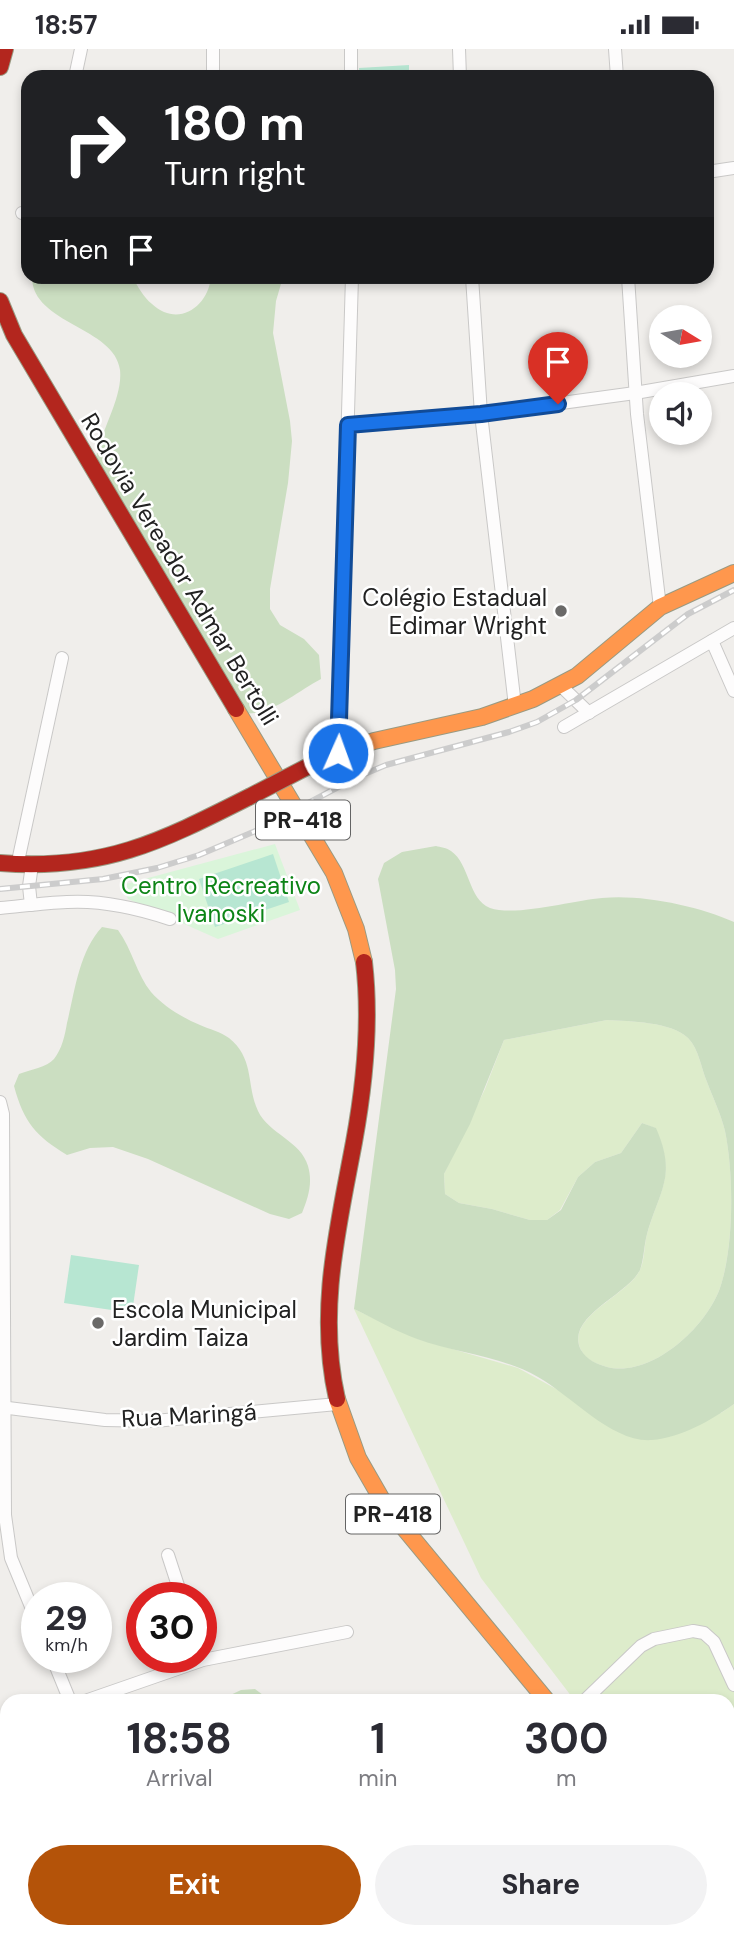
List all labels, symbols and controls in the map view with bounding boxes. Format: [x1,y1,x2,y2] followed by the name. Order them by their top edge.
[35,8,97,42] text: 18:57
[164,91,305,155] text: 180 m
[49,98,140,189] icon: right
[164,153,306,195] text: Turn right
[122,231,160,269] icon: arrive
[49,233,108,267] text: Then
[649,305,712,367] north arrow
[649,305,712,445] map controls
[528,332,588,404] pin
[539,343,577,381] icon: arrive
[649,382,712,445] button: sound
[74,407,286,731] street label: Rodovia Vereador Admar Bertolli
[362,582,547,641] place label: Colégio Estadual Edimar Wright
[553,603,569,619] marker: Colégio Estadual Edimar Wright
[301,716,375,790] position arrow
[256,800,350,839] road number: PR-418
[121,870,321,929] park label: Centro Recreativo Ivanoski
[112,1294,297,1353] place label: Escola Municipal Jardim Taiza
[90,1315,106,1331] marker: Escola Municipal Jardim Taiza
[121,1396,257,1434] street label: Rua Maringá
[346,1495,440,1533] road number: PR-418
[126,1582,217,1673] speed limit sign: 30
[45,1595,88,1641] text: 29
[45,1633,88,1657] text: km/h
[127,1711,232,1766] text: 18:58
[370,1711,386,1766] text: 1
[524,1711,608,1766] text: 300
[146,1763,213,1793] text: Arrival
[358,1763,397,1793] text: min
[556,1763,576,1793] text: m
[28,1845,361,1925] button: Exit
[375,1845,707,1925] button: Share

